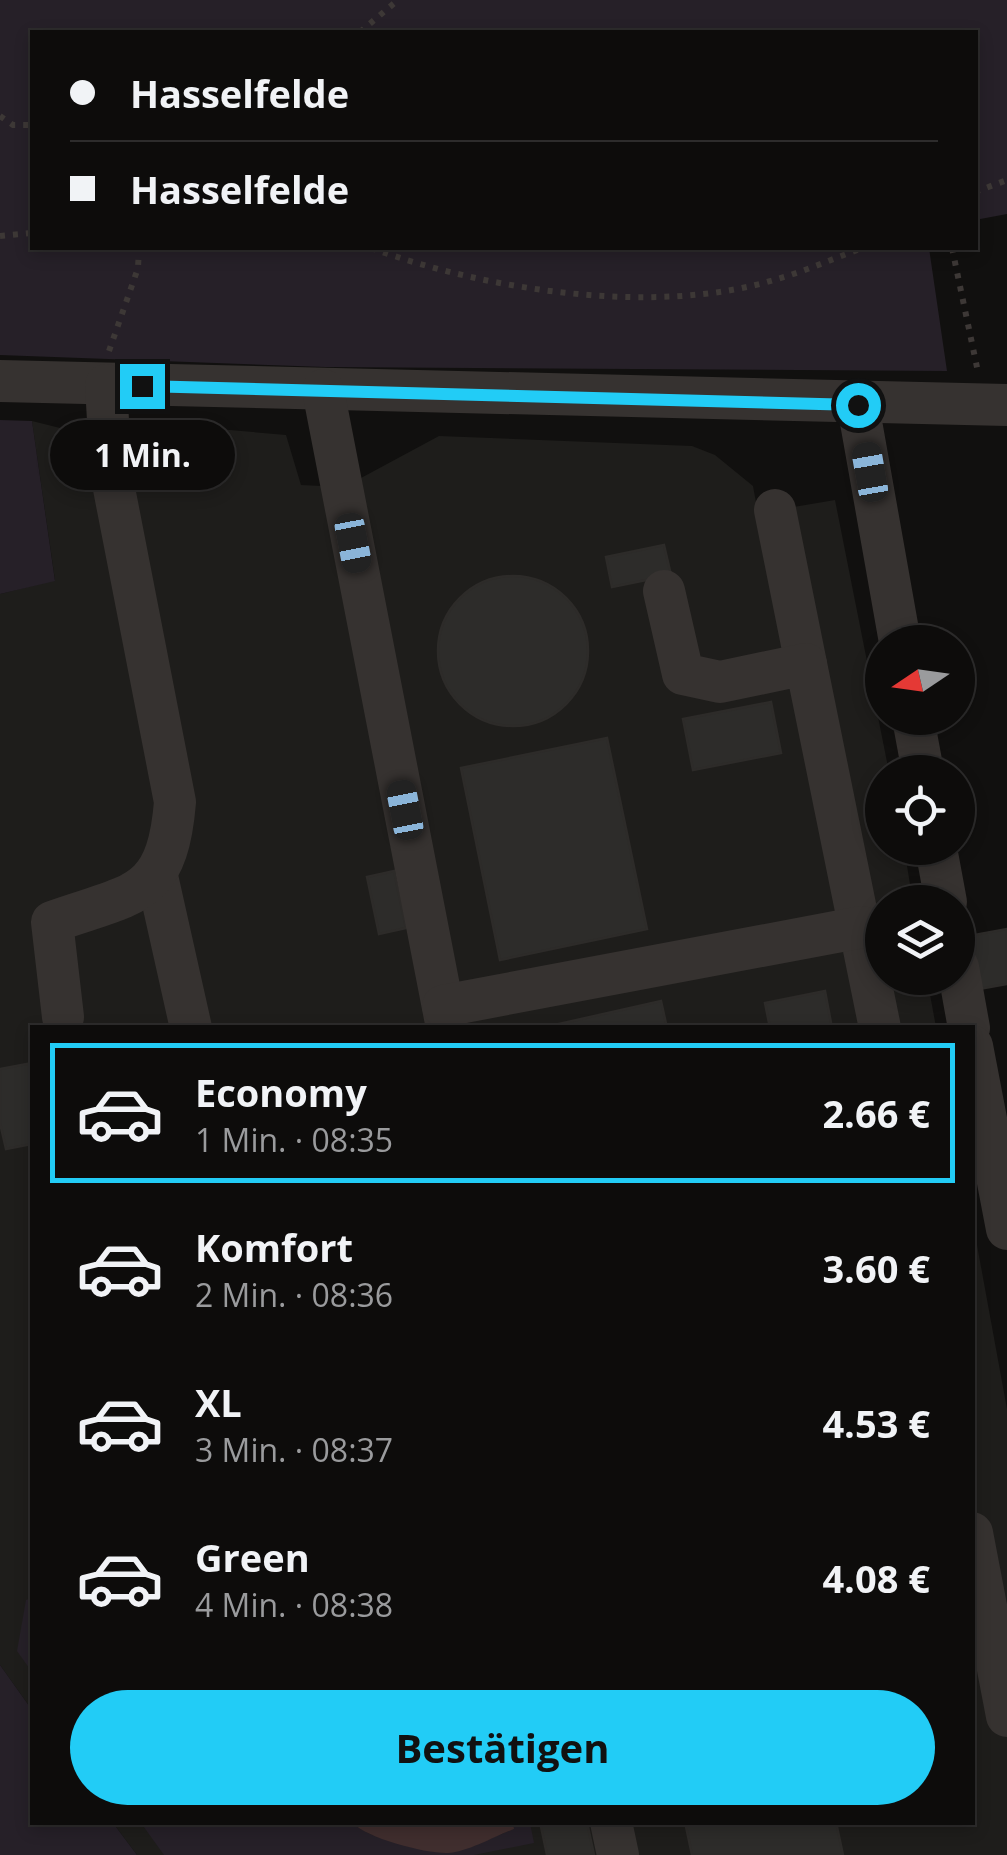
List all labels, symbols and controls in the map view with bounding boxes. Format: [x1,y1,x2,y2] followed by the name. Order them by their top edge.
[130,67,349,119] text: Hasselfelde
[130,163,349,215] text: Hasselfelde
[120,364,165,409] route end
[836,383,881,428] route start
[49,421,234,491] callout: 1 Min.
[94,433,191,476] text: 1 Min.
[850,440,890,504] car
[333,511,373,575] car
[865,625,975,735] north arrow
[865,625,975,995] map controls
[865,755,975,865] button: locate
[385,778,425,842] car
[865,885,975,995] button: layers
[195,1066,367,1118] text: Economy
[75,1068,165,1158] icon: car
[822,1087,930,1139] text: 2.66 €
[195,1118,393,1161] text: 1 Min. · 08:35
[195,1221,353,1273] text: Komfort
[75,1223,165,1313] icon: car
[822,1242,930,1294] text: 3.60 €
[195,1273,393,1316] text: 2 Min. · 08:36
[195,1376,242,1428] text: XL
[75,1378,165,1468] icon: car
[822,1397,930,1449] text: 4.53 €
[195,1428,393,1471] text: 3 Min. · 08:37
[195,1531,310,1583] text: Green
[75,1533,165,1623] icon: car
[822,1552,930,1604] text: 4.08 €
[195,1583,393,1626] text: 4 Min. · 08:38
[70,1690,935,1805] button: Bestätigen

